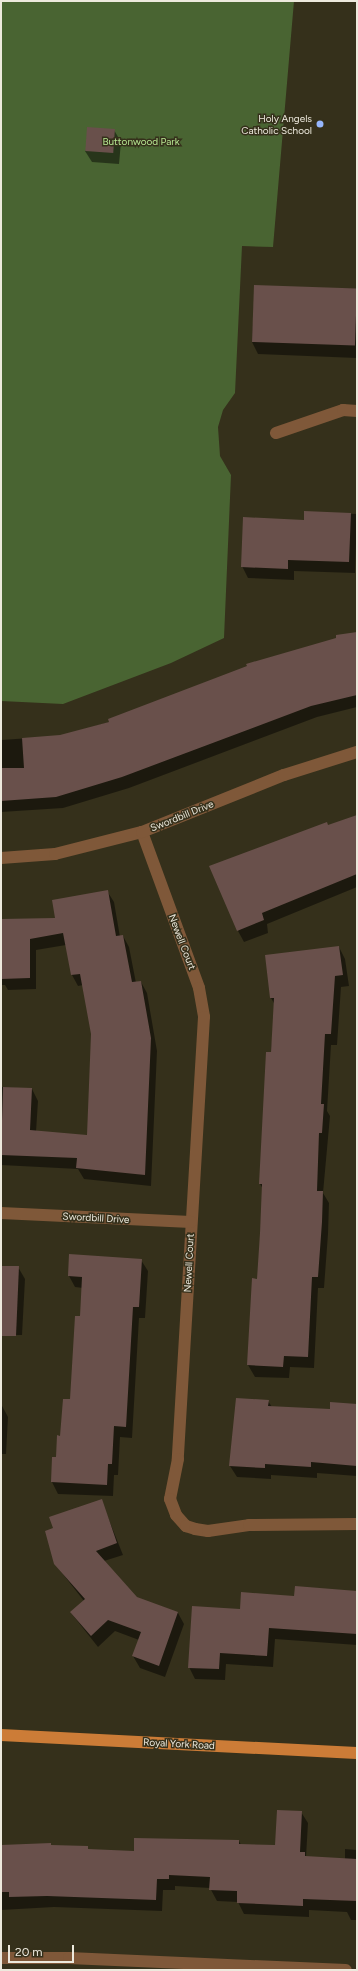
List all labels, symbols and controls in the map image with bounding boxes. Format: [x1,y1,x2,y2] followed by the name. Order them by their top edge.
[241,112,312,136] place label: Holy Angels Catholic School
[315,119,325,129] marker: Holy Angels Catholic School
[102,136,180,148] park label: Buttonwood Park
[149,798,215,834] street label: Swordbill Drive
[166,912,198,972] street label: Newell Court
[62,1210,130,1226] street label: Swordbill Drive
[181,1233,197,1293] street label: Newell Court
[143,1736,215,1752] street label: Royal York Road
[10,1937,76,1963] scale bar
[15,1945,43,1959] text: 20 m

